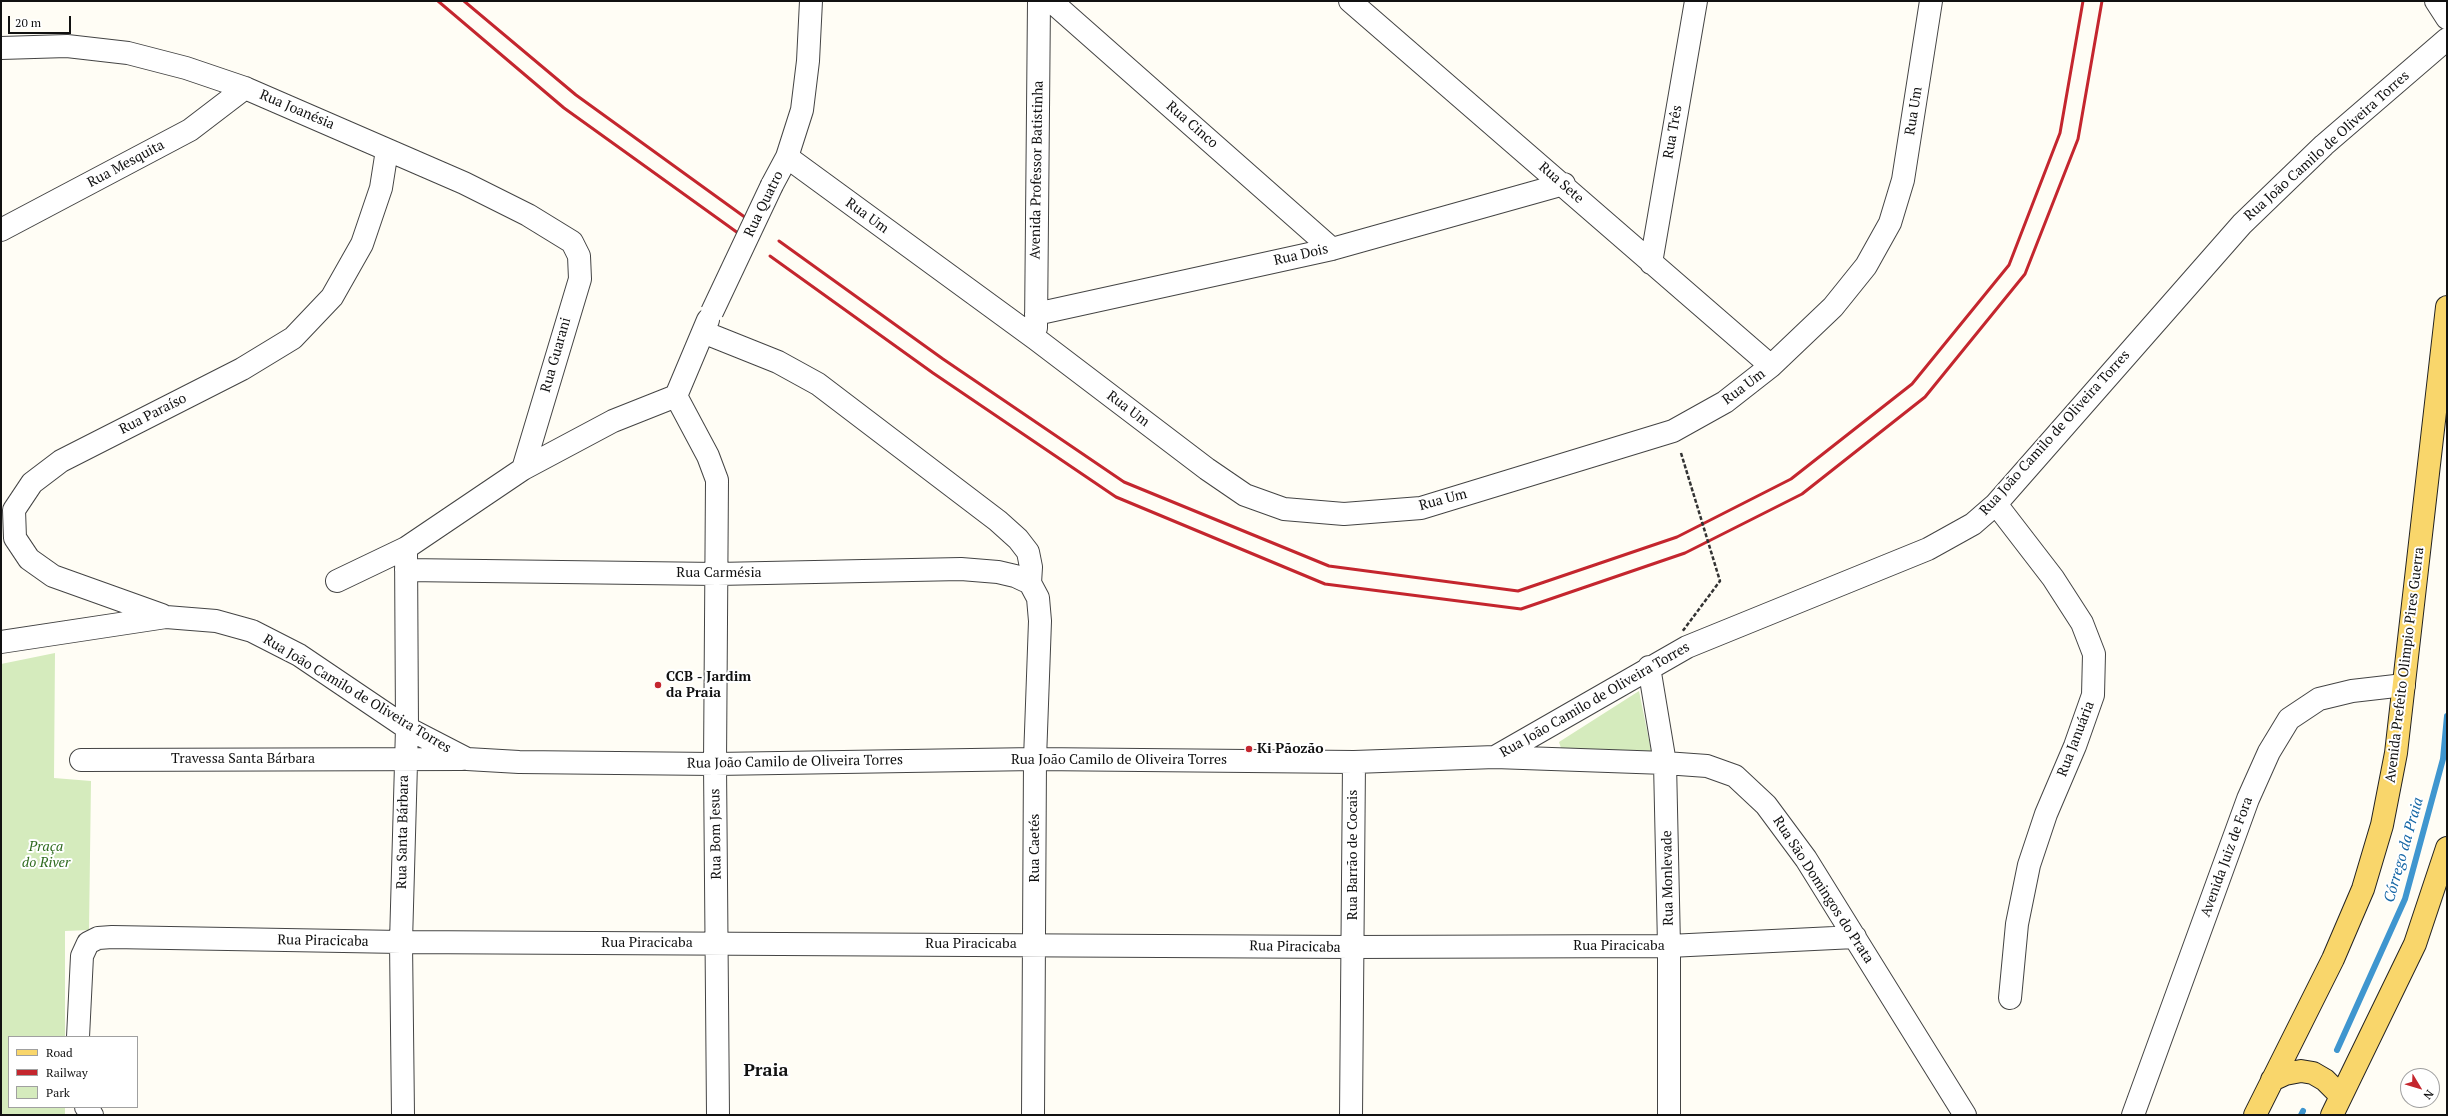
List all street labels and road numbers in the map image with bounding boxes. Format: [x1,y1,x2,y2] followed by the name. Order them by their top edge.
[2241,67,2413,225] street label: Rua João Camilo de Oliveira Torres
[1027,80,1047,260] street label: Avenida Professor Batistinha
[1902,86,1926,136] street label: Rua Um
[257,87,337,133] street label: Rua Joanésia
[1163,98,1221,152] street label: Rua Cinco
[1660,104,1686,160] street label: Rua Três
[85,137,167,191] street label: Rua Mesquita
[1535,159,1587,207] street label: Rua Sete
[741,168,787,240] street label: Rua Quatro
[842,195,892,237] street label: Rua Um
[1272,241,1330,269] street label: Rua Dois
[537,316,575,394] street label: Rua Guarani
[1976,347,2134,519] street label: Rua João Camilo de Oliveira Torres
[1719,366,1769,408] street label: Rua Um
[1103,388,1153,430] street label: Rua Um
[117,390,189,438] street label: Rua Paraíso
[1417,486,1469,514] street label: Rua Um
[2382,546,2428,784] street label: Avenida Prefeito Olimpio Pires Guerra
[676,565,762,581] street label: Rua Carmésia
[260,631,454,757] street label: Rua João Camilo de Oliveira Torres
[1497,639,1693,761] street label: Rua João Camilo de Oliveira Torres
[2054,699,2098,779] street label: Rua Januária
[171,751,315,767] street label: Travessa Santa Bárbara
[687,752,903,772] street label: Rua João Camilo de Oliveira Torres
[1011,752,1227,768] street label: Rua João Camilo de Oliveira Torres
[394,775,412,889] street label: Rua Santa Bárbara
[707,788,725,880] street label: Rua Bom Jesus
[1345,790,1361,920] street label: Rua Barrão de Cocais
[2197,795,2257,919] street label: Avenida Juiz de Fora
[1769,813,1877,967] street label: Rua São Domingos do Prata
[1027,814,1043,882] street label: Rua Caetés
[1659,830,1677,926] street label: Rua Monlevade
[277,932,369,950] street label: Rua Piracicaba
[601,935,693,951] street label: Rua Piracicaba
[925,936,1017,952] street label: Rua Piracicaba
[1249,938,1341,956] street label: Rua Piracicaba
[1573,938,1665,954] street label: Rua Piracicaba

